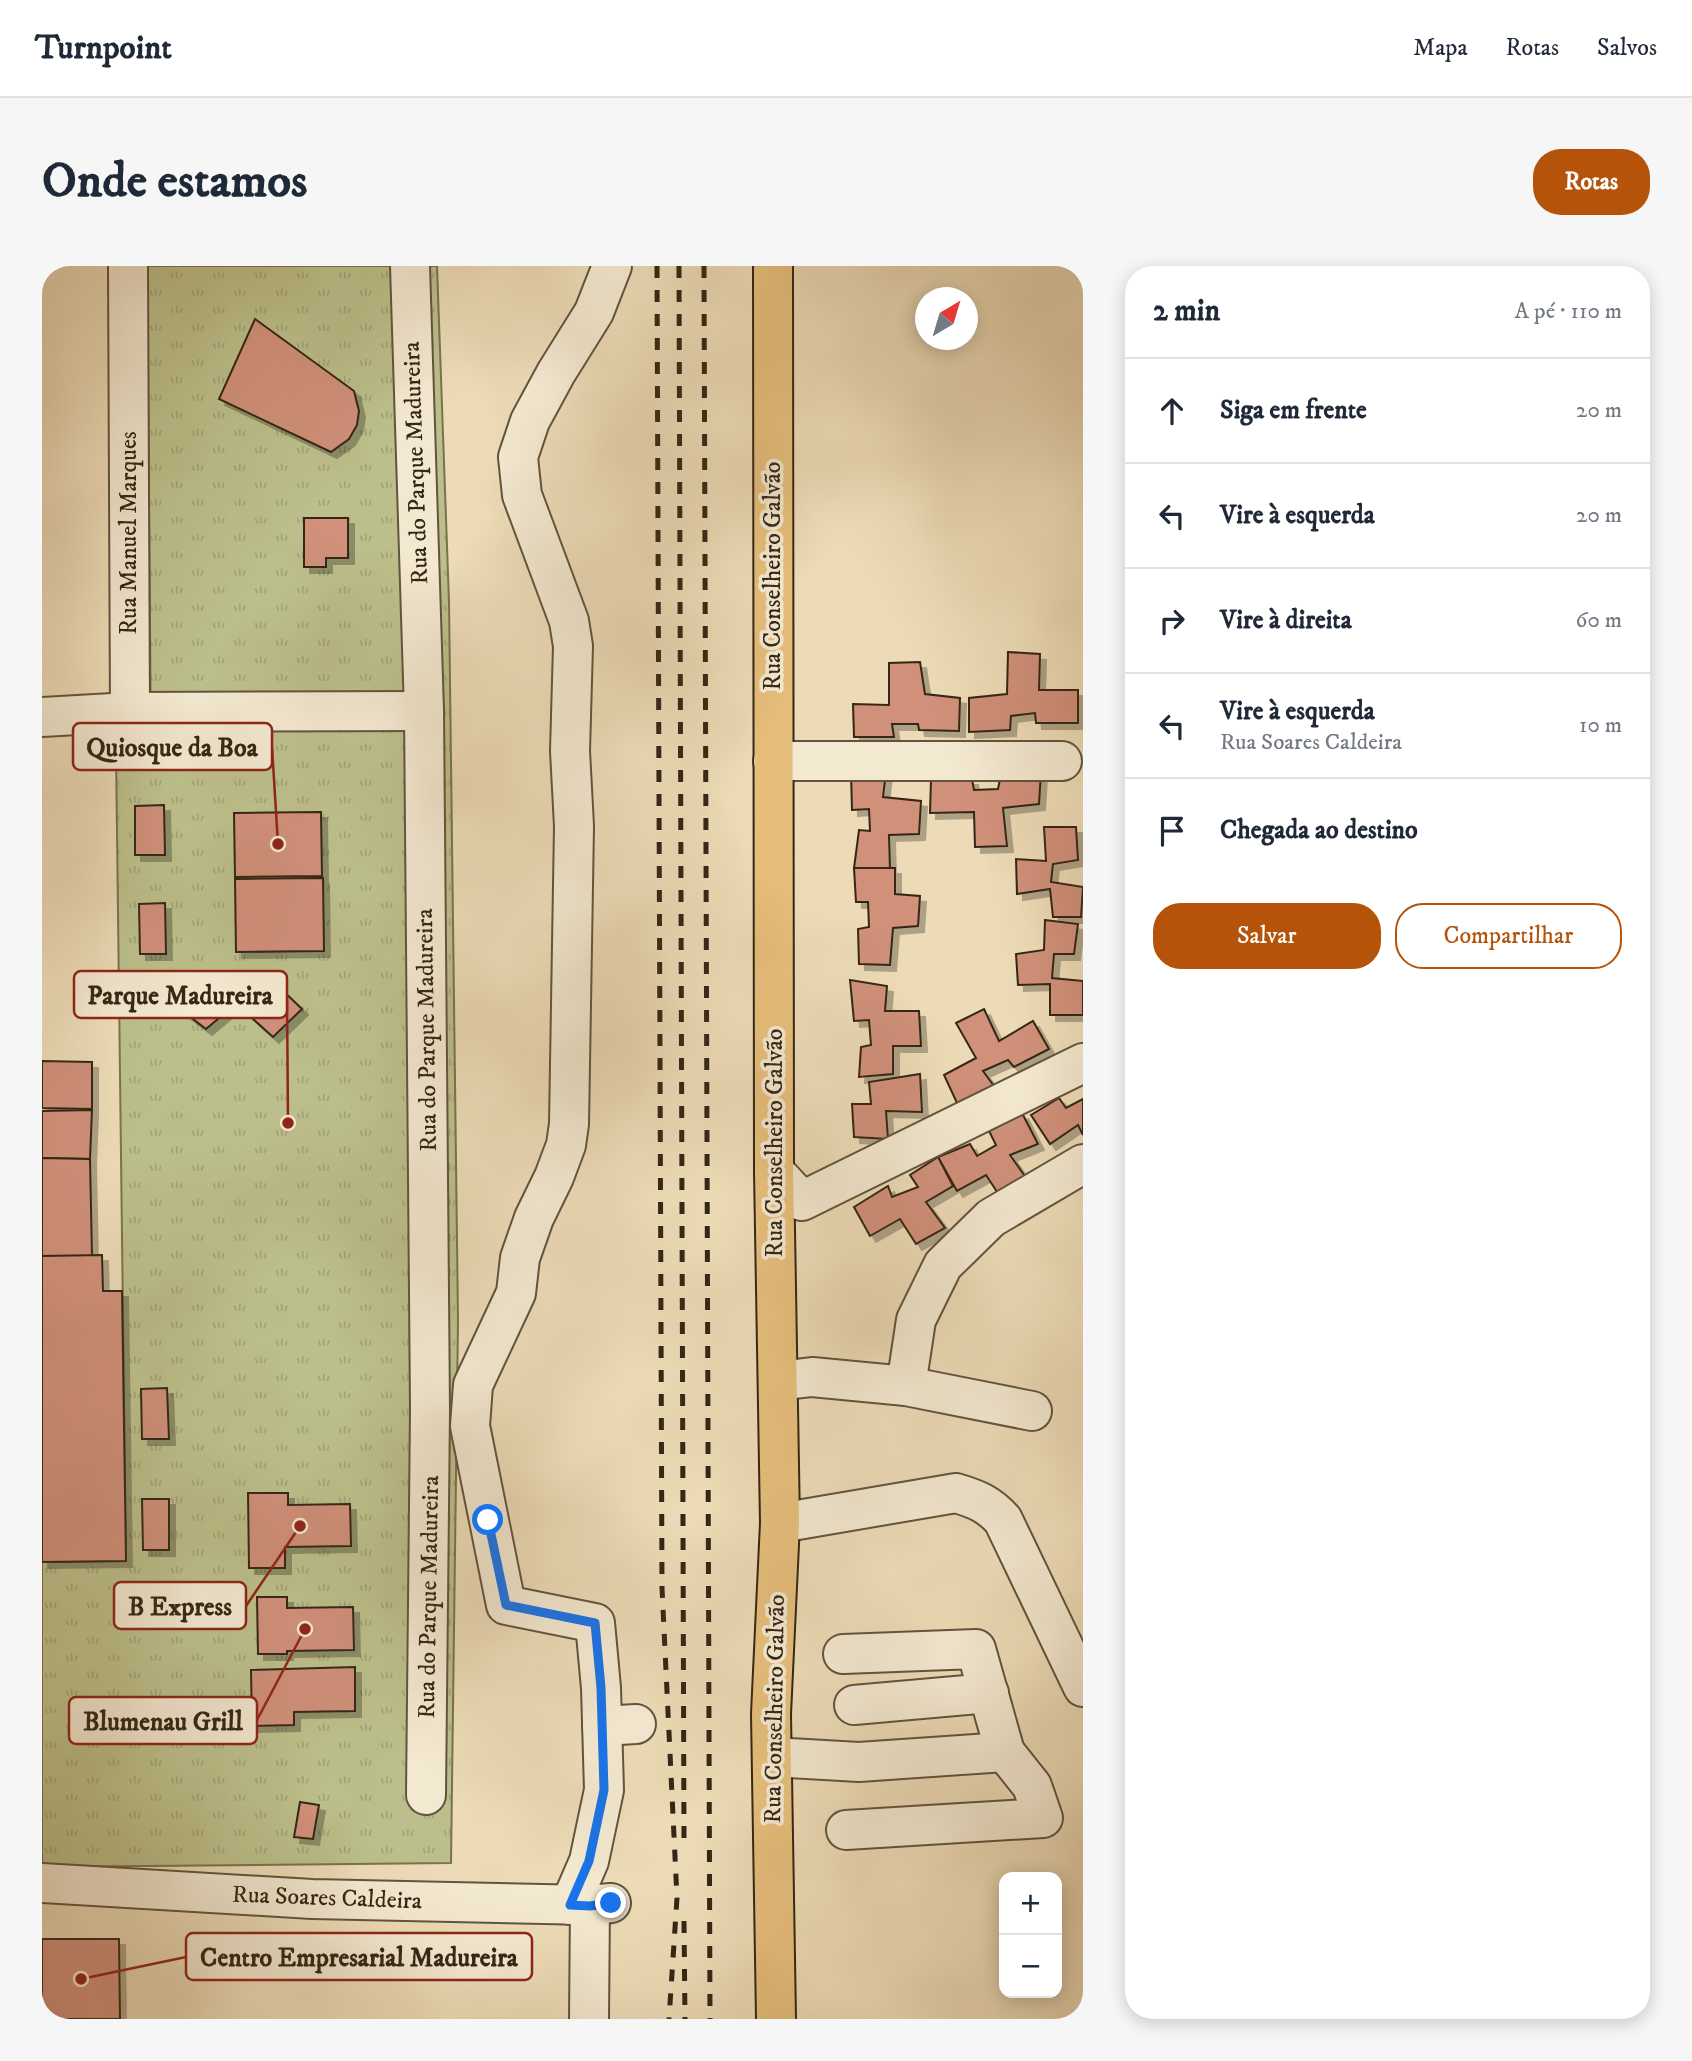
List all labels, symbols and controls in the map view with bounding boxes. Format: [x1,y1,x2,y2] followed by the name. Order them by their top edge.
[35,28,172,69] text: Turnpoint
[1413,33,1468,63] text: Mapa
[1506,33,1559,63] text: Rotas
[1597,33,1657,63] text: Salvos
[1533,149,1650,215] button: Rotas
[42,151,307,213] text: Onde estamos
[915,287,978,350] north arrow
[1153,293,1220,330] text: 2 min
[1515,297,1622,326] text: A pé · 110 m
[397,340,435,585] street label: Rua do Parque Madureira
[1153,392,1191,430] icon: ahead
[1220,394,1367,427] text: Siga em frente
[1576,396,1622,425] text: 20 m
[114,431,144,635] street label: Rua Manuel Marques
[758,461,788,691] street label: Rua Conselheiro Galvão
[1153,497,1191,535] icon: left
[1220,499,1375,532] text: Vire à esquerda
[1576,501,1622,530] text: 20 m
[1153,602,1191,640] icon: right
[1220,604,1352,637] text: Vire à direita
[1575,606,1622,635] text: 60 m
[1220,695,1375,728] text: Vire à esquerda
[1153,707,1191,745] icon: left
[1579,711,1622,740] text: 10 m
[73,723,272,770] callout: Quiosque da Boa
[1220,728,1402,757] text: Rua Soares Caldeira
[86,732,259,765] text: Quiosque da Boa
[1153,812,1191,850] icon: arrive
[1220,814,1418,847] text: Chegada ao destino
[1153,903,1381,969] button: Salvar
[1395,903,1622,969] button: Compartilhar
[410,907,444,1152] street label: Rua do Parque Madureira
[74,971,287,1018] callout: Parque Madureira
[87,980,274,1013] text: Parque Madureira
[760,1028,790,1258] street label: Rua Conselheiro Galvão
[412,1474,446,1719] street label: Rua do Parque Madureira
[472,1504,503,1535] route start
[114,1582,246,1629] callout: B Express
[128,1591,232,1624] text: B Express
[758,1594,792,1824] street label: Rua Conselheiro Galvão
[69,1697,257,1744] callout: Blumenau Grill
[83,1706,244,1739] text: Blumenau Grill
[999,1872,1062,1998] map controls
[999,1872,1062,1935] button: +
[232,1880,423,1916] street label: Rua Soares Caldeira
[595,1887,626,1918] route end
[186,1933,532,1980] callout: Centro Empresarial Madureira
[999,1935,1062,1998] button: −
[200,1942,519,1975] text: Centro Empresarial Madureira

